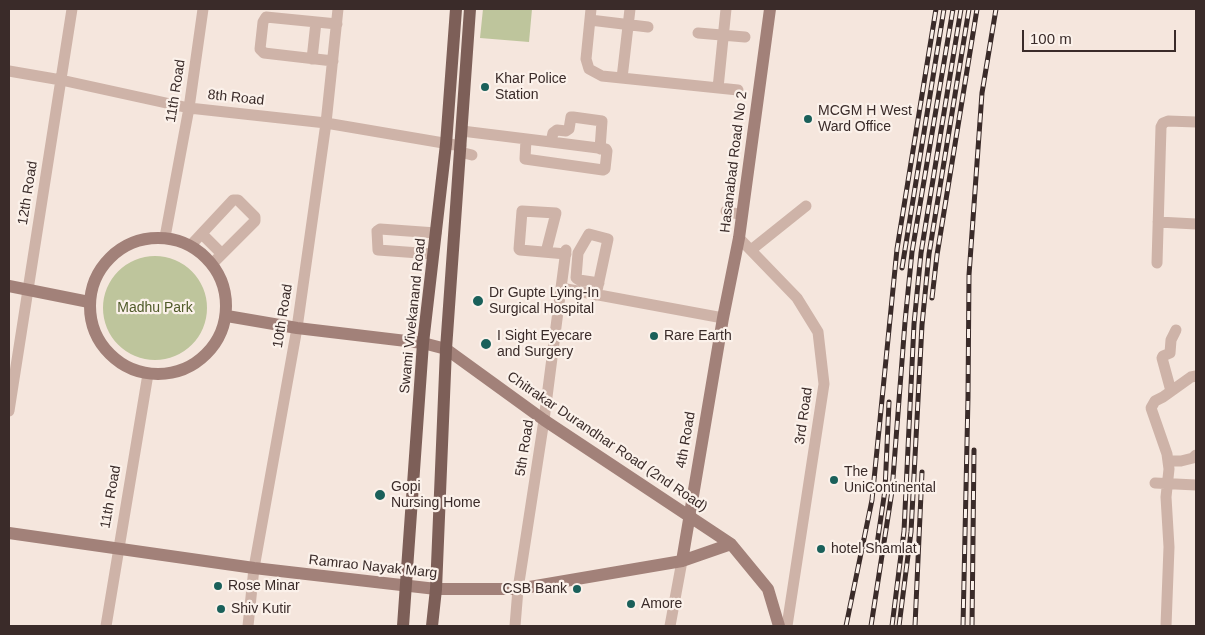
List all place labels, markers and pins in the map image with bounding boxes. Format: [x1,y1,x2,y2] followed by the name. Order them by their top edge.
[495,71,567,104] place label: Khar Police Station
[479,81,491,93] marker: Khar Police Station
[818,103,912,136] place label: MCGM H West Ward Office
[802,113,814,125] marker: MCGM H West Ward Office
[489,285,599,318] place label: Dr Gupte Lying-In Surgical Hospital
[471,294,485,308] marker: Dr Gupte Lying-In Surgical Hospital
[497,328,592,361] place label: I Sight Eyecare and Surgery
[664,328,732,344] place label: Rare Earth
[648,330,660,342] marker: Rare Earth
[479,337,493,351] marker: I Sight Eyecare and Surgery
[844,464,936,497] place label: The UniContinental
[828,474,840,486] marker: The UniContinental
[391,479,480,512] place label: Gopi Nursing Home
[373,488,387,502] marker: Gopi Nursing Home
[831,541,917,557] place label: hotel Shamlat
[815,543,827,555] marker: hotel Shamlat
[228,578,300,594] place label: Rose Minar
[212,580,224,592] marker: Rose Minar
[502,581,567,597] place label: CSB Bank
[571,583,583,595] marker: CSB Bank
[641,596,682,612] place label: Amore
[625,598,637,610] marker: Amore
[231,601,291,617] place label: Shiv Kutir
[215,603,227,615] marker: Shiv Kutir

